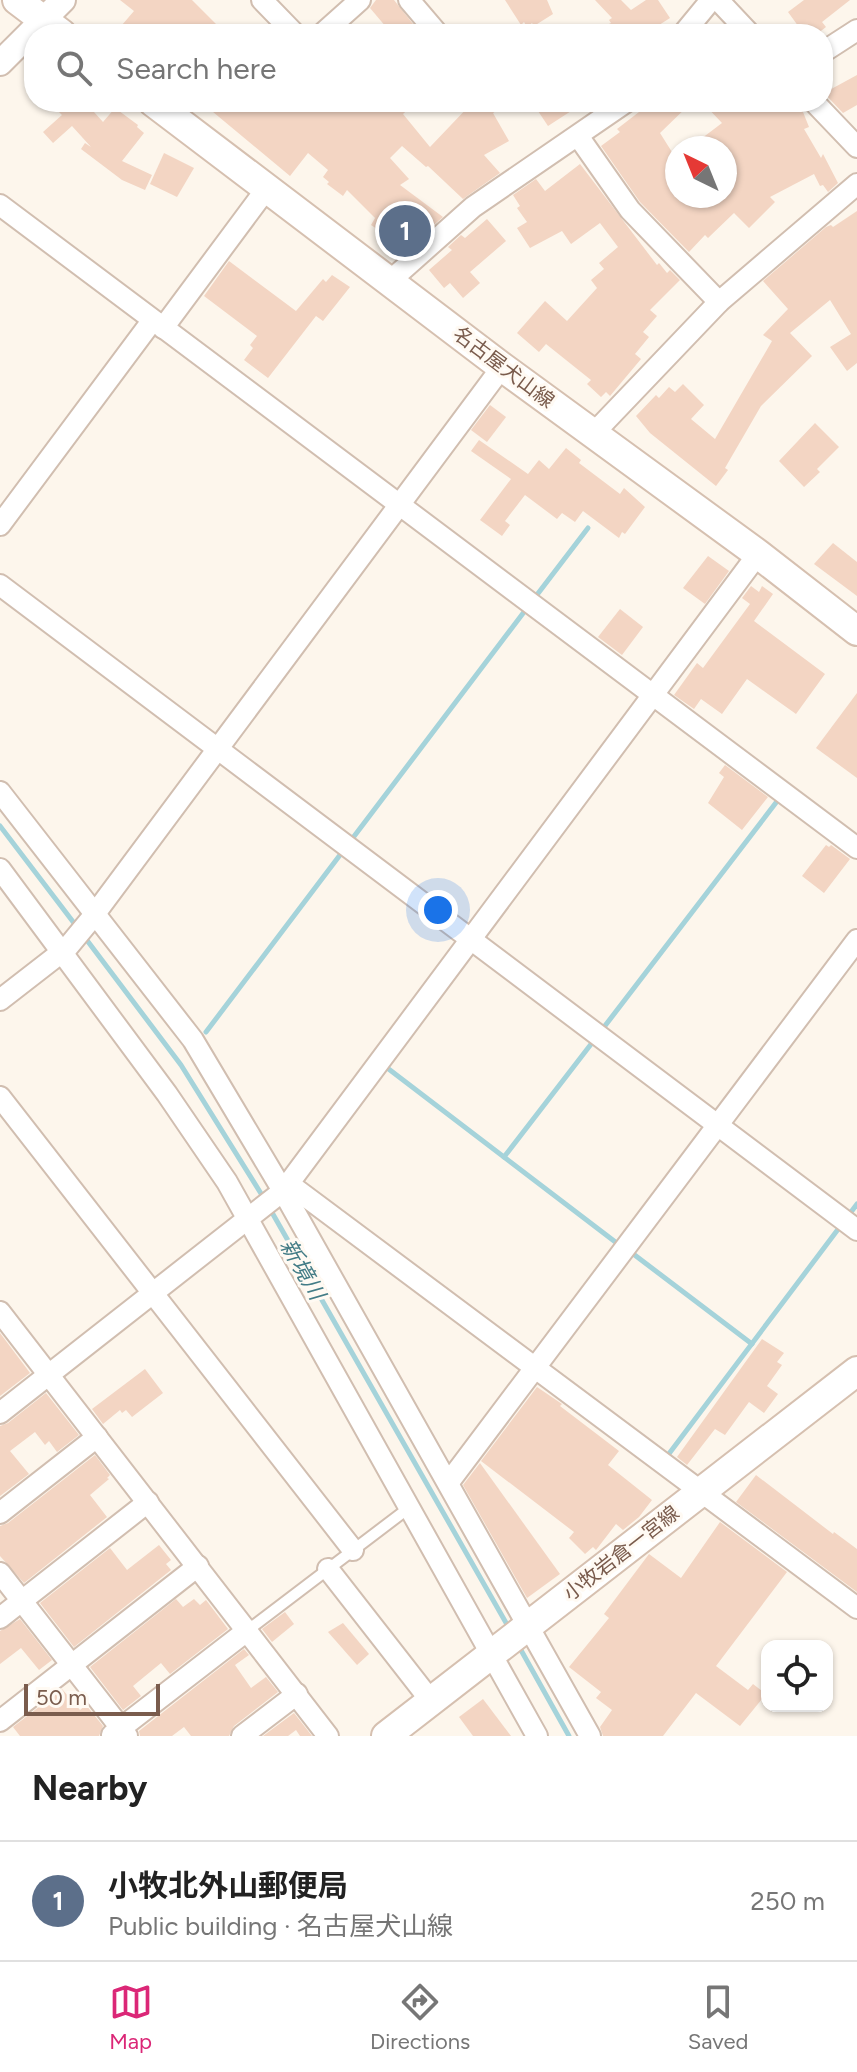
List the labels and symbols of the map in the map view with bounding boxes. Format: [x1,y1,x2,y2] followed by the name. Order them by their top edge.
[665,136,737,208] north arrow
[379,201,431,261] pin: 1
[449,321,559,413] street label: 名古屋犬山線
[418,890,458,930] your location
[274,1234,332,1306] water label: 新境川
[558,1500,684,1606] street label: 小牧岩倉一宮線
[24,1680,160,1716] scale bar

